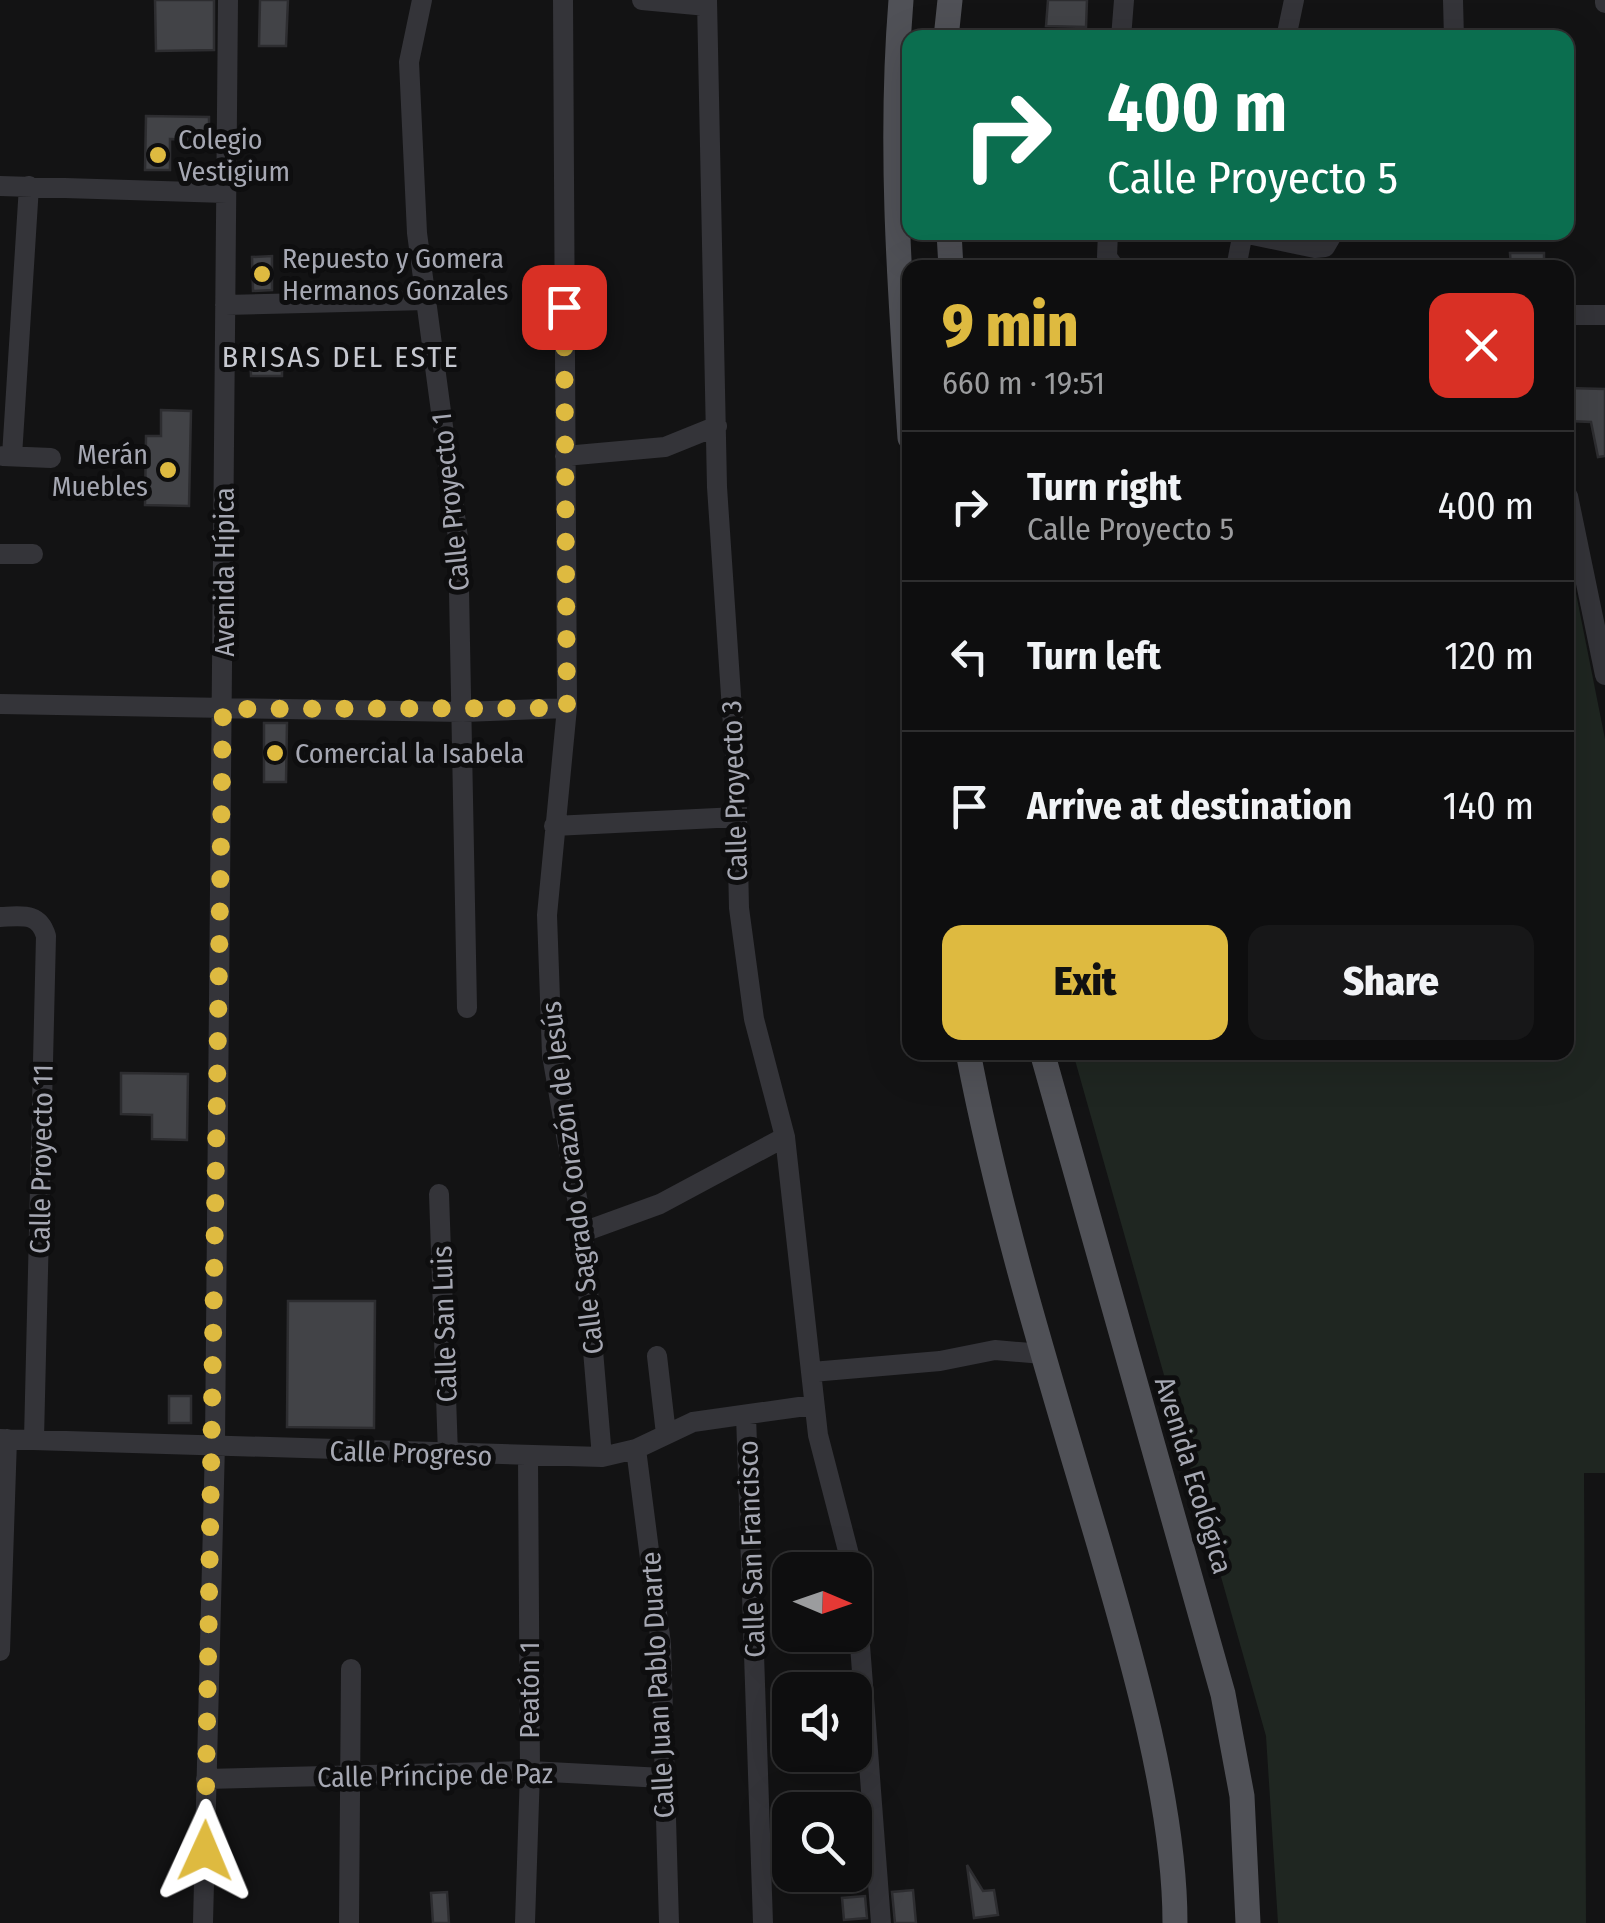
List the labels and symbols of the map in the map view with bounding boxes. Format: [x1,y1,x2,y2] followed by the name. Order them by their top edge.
[178,123,290,188] place label: Colegio Vestigium
[147,144,169,166] marker: Colegio Vestigium
[282,242,509,307] place label: Repuesto y Gomera Hermanos Gonzales
[251,263,273,285] marker: Repuesto y Gomera Hermanos Gonzales
[522,265,607,350] pin
[222,339,460,375] district label: BRISAS DEL ESTE
[425,411,476,593] street label: Calle Proyecto 1
[52,438,148,503] place label: Merán Muebles
[157,459,179,481] marker: Merán Muebles
[208,487,241,657] street label: Avenida Hípica
[715,700,754,882] street label: Calle Proyecto 3
[295,737,524,770] place label: Comercial la Isabela
[264,742,286,764] marker: Comercial la Isabela
[534,1000,611,1356] street label: Calle Sagrado Corazón de Jesús
[23,1064,60,1254] street label: Calle Proyecto 11
[425,1245,464,1403] street label: Calle San Luis
[1148,1373,1239,1578] street label: Avenida Ecológica
[329,1434,493,1473] street label: Calle Progreso
[731,1440,772,1658] street label: Calle San Francisco
[634,1551,681,1819] street label: Calle Juan Pablo Duarte
[772,1552,872,1652] north arrow
[513,1642,546,1738] street label: Peatón 1
[317,1757,553,1794] street label: Calle Príncipe de Paz
[153,1799,257,1903] position arrow

